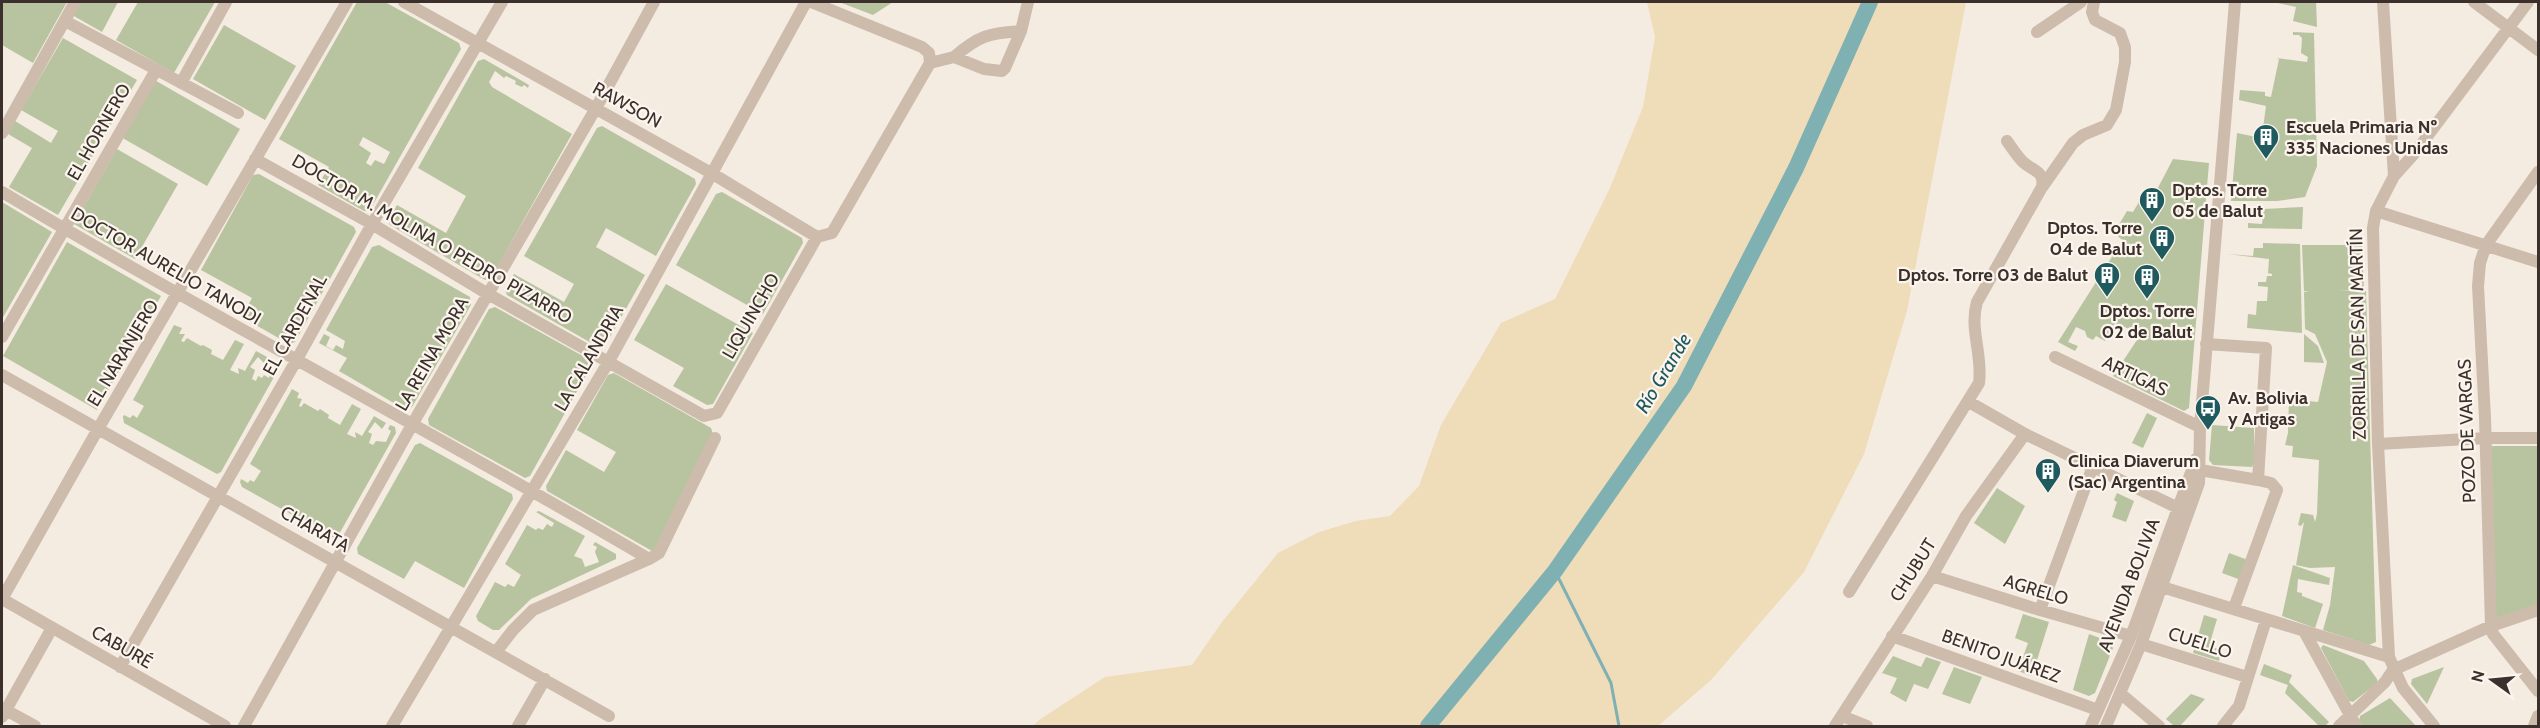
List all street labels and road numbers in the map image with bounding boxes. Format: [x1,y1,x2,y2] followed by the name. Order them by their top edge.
[589,77,665,133] street label: RAWSON
[63,80,136,184] street label: EL HORNERO
[288,150,576,329] street label: DOCTOR M. MOLINA O PEDRO PIZARRO
[67,202,265,330] street label: DOCTOR AURELIO TANODI
[2345,228,2371,440] street label: ZORRILLA DE SAN MARTÍN
[718,269,784,363] street label: LIQUINCHO
[258,271,332,379] street label: EL CARDENAL
[391,293,473,415] street label: LA REINA MORA
[82,295,164,410] street label: EL NARANJERO
[550,301,628,415] street label: LA CALANDRIA
[2099,351,2171,401] street label: ARTIGAS
[2453,359,2481,503] street label: POZO DE VARGAS
[277,501,353,557] street label: CHARATA
[2093,515,2165,655] street label: AVENIDA BOLIVIA
[1885,534,1941,606] street label: CHUBUT
[2001,570,2071,610] street label: AGRELO
[88,621,156,673] street label: CABURÉ
[2165,622,2235,664] street label: CUELLO
[1939,624,2063,688] street label: BENITO JUÁREZ

